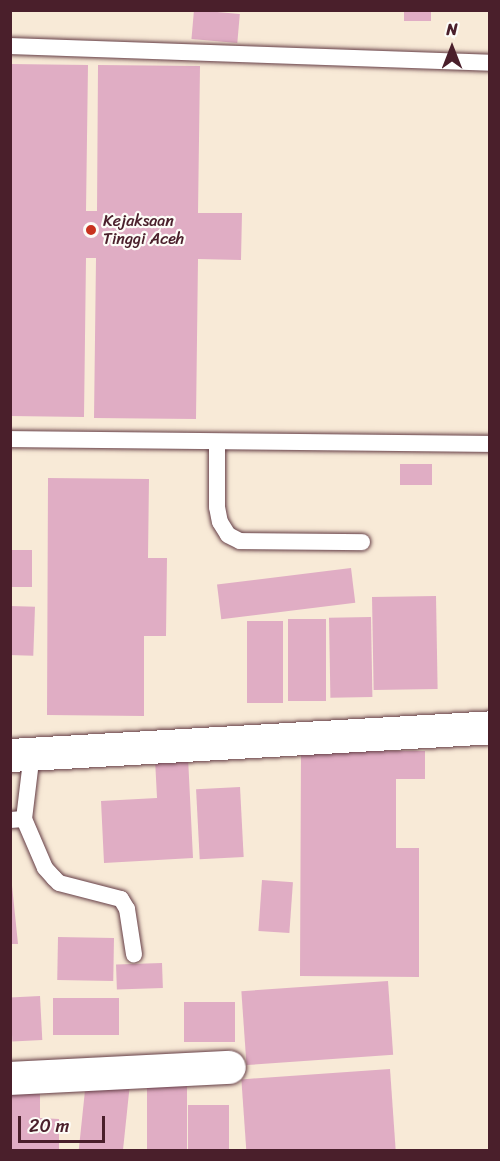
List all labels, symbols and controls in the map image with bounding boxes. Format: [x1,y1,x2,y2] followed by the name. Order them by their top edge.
[446,15,458,44] text: N
[422,18,482,78] north arrow
[103,211,185,249] place label: Kejaksaan Tinggi Aceh
[84,223,98,237] marker: Kejaksaan Tinggi Aceh
[21,1104,108,1142] scale bar
[29,1110,69,1142] text: 20 m

